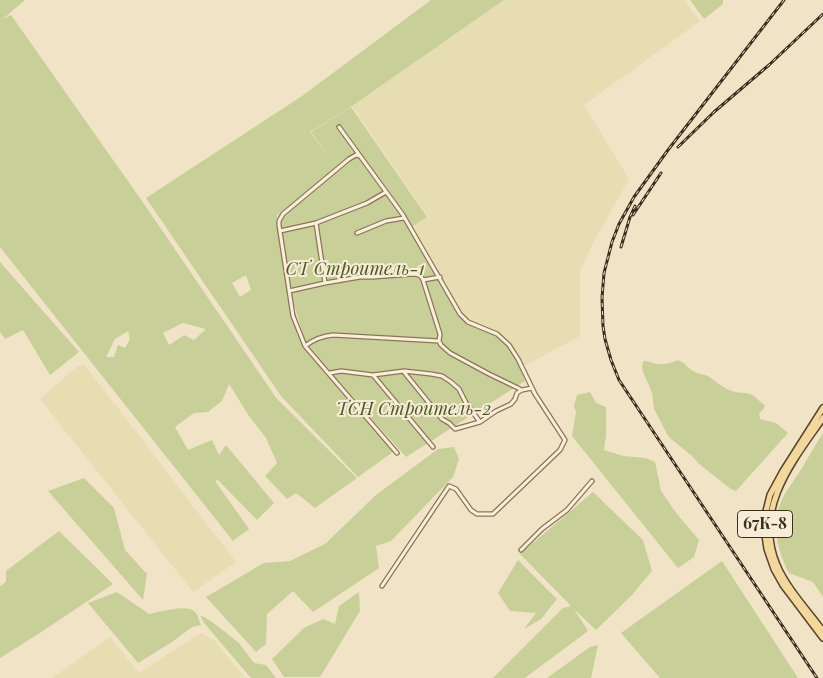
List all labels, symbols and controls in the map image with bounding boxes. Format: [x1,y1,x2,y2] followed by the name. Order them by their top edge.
[285,258,425,280] park label: СТ Строитель-1
[336,398,492,420] park label: ТСН Строитель-2
[738,510,792,538] road number: 67К-8

